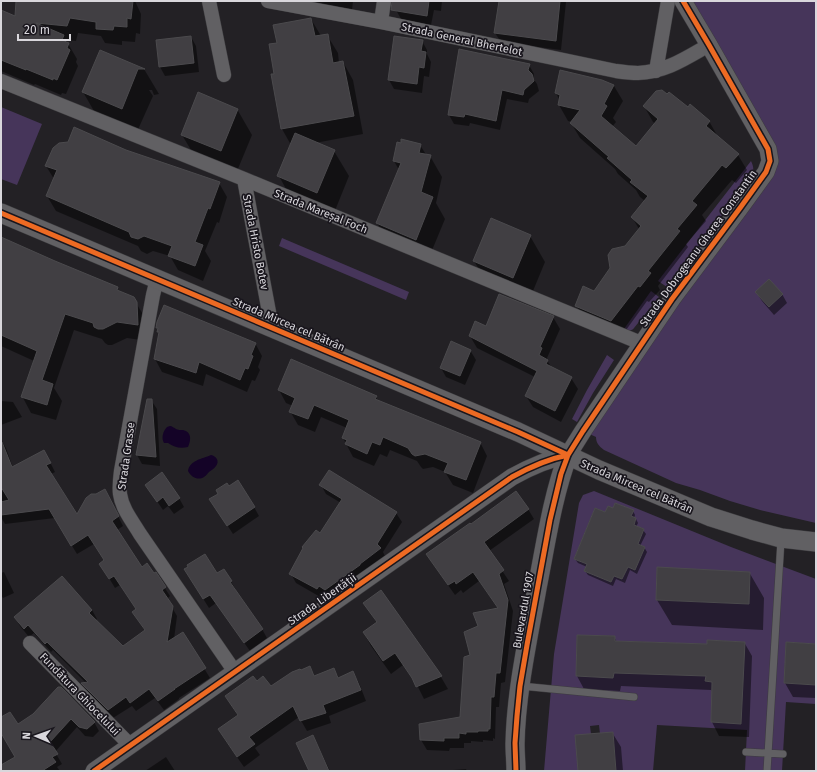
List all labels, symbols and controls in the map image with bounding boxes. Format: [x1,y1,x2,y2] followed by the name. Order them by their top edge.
[18,16,70,42] scale bar
[400,20,524,59] street label: Strada General Bhertelot
[24,23,50,37] text: 20 m
[637,167,760,329] street label: Strada Dobrogeanu Gherea Constantin
[272,187,370,236] street label: Strada Mareșal Foch
[240,193,271,291] street label: Strada Hristo Botev
[231,295,347,354] street label: Strada Mircea cel Bătrân
[115,421,138,491] street label: Strada Grasse
[579,457,695,516] street label: Strada Mircea cel Bătrân
[286,571,359,628] street label: Strada Libertății
[510,571,537,650] street label: Bulevardul 1907
[37,650,122,738] street label: Fundătura Ghiocelului
[16,716,56,756] north arrow
[20,732,33,740] text: N

